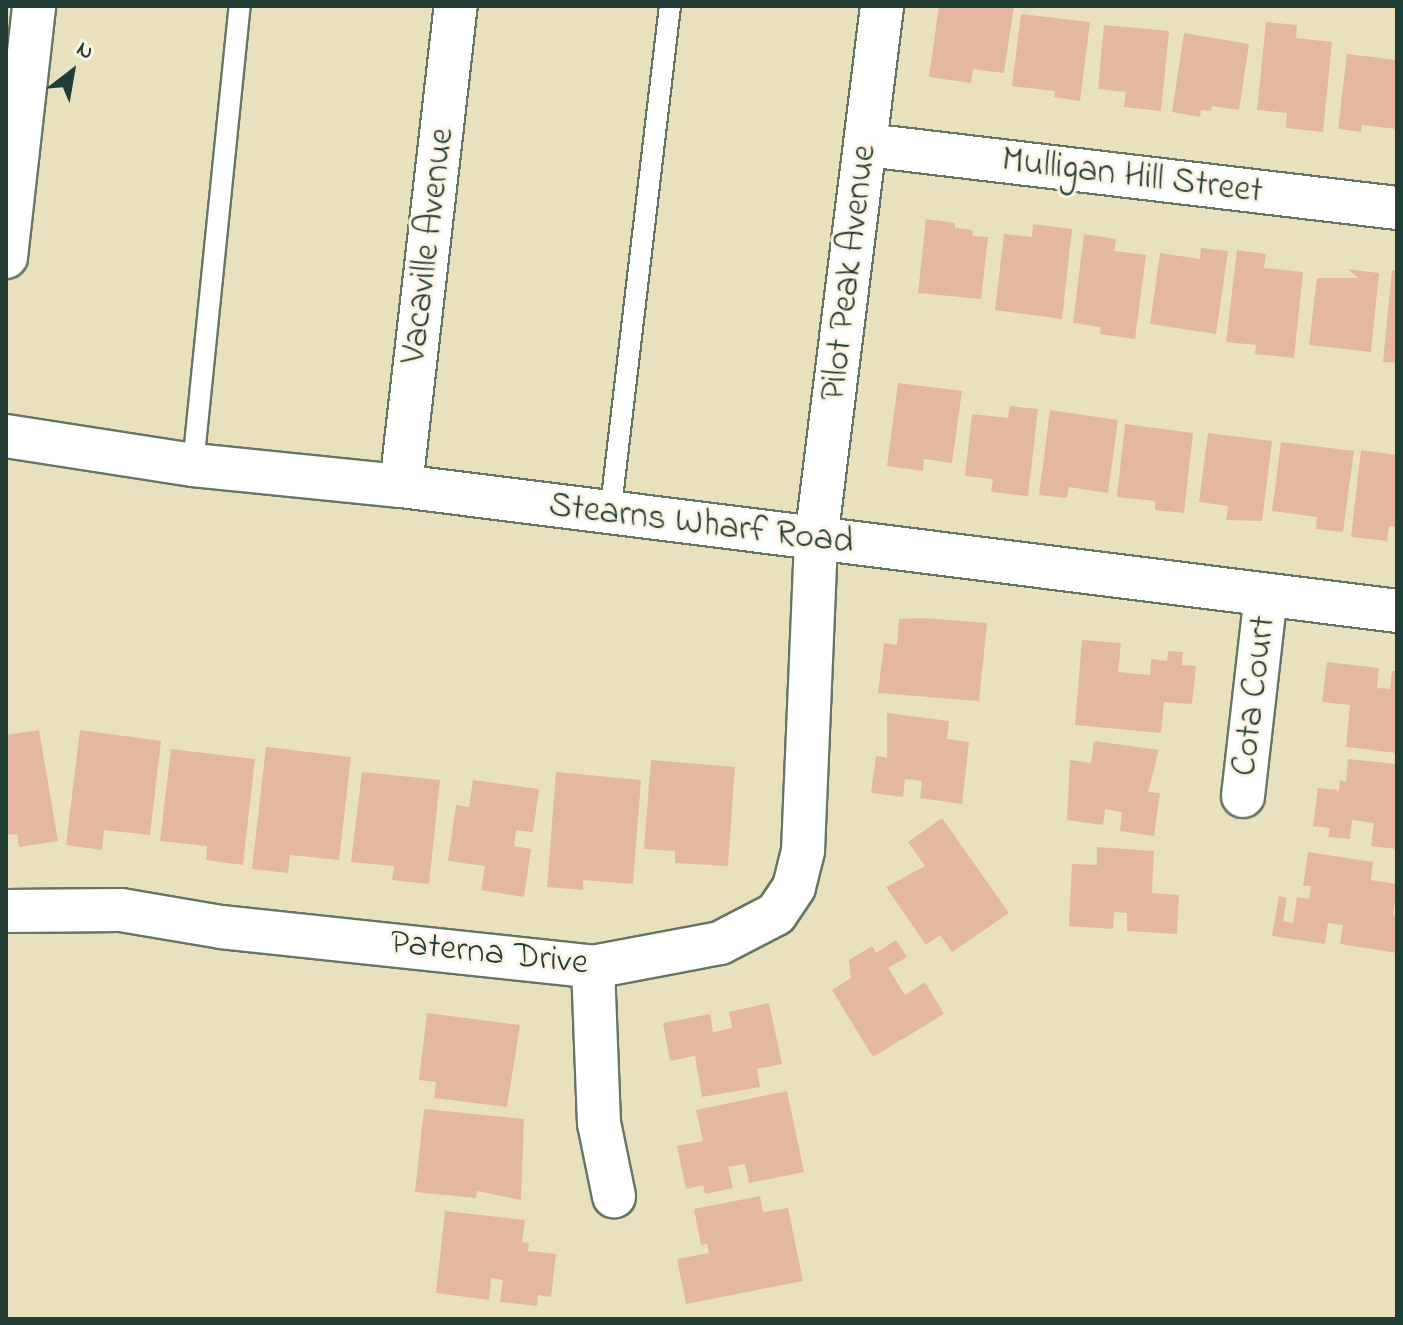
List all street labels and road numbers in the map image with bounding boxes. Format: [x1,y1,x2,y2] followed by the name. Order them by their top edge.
[393,126,465,366] street label: Vacaville Avenue
[999,140,1265,214] street label: Mulligan Hill Street
[813,142,887,404] street label: Pilot Peak Avenue
[546,485,856,565] street label: Stearns Wharf Road
[1224,613,1286,779] street label: Cota Court
[388,922,590,986] street label: Paterna Drive

